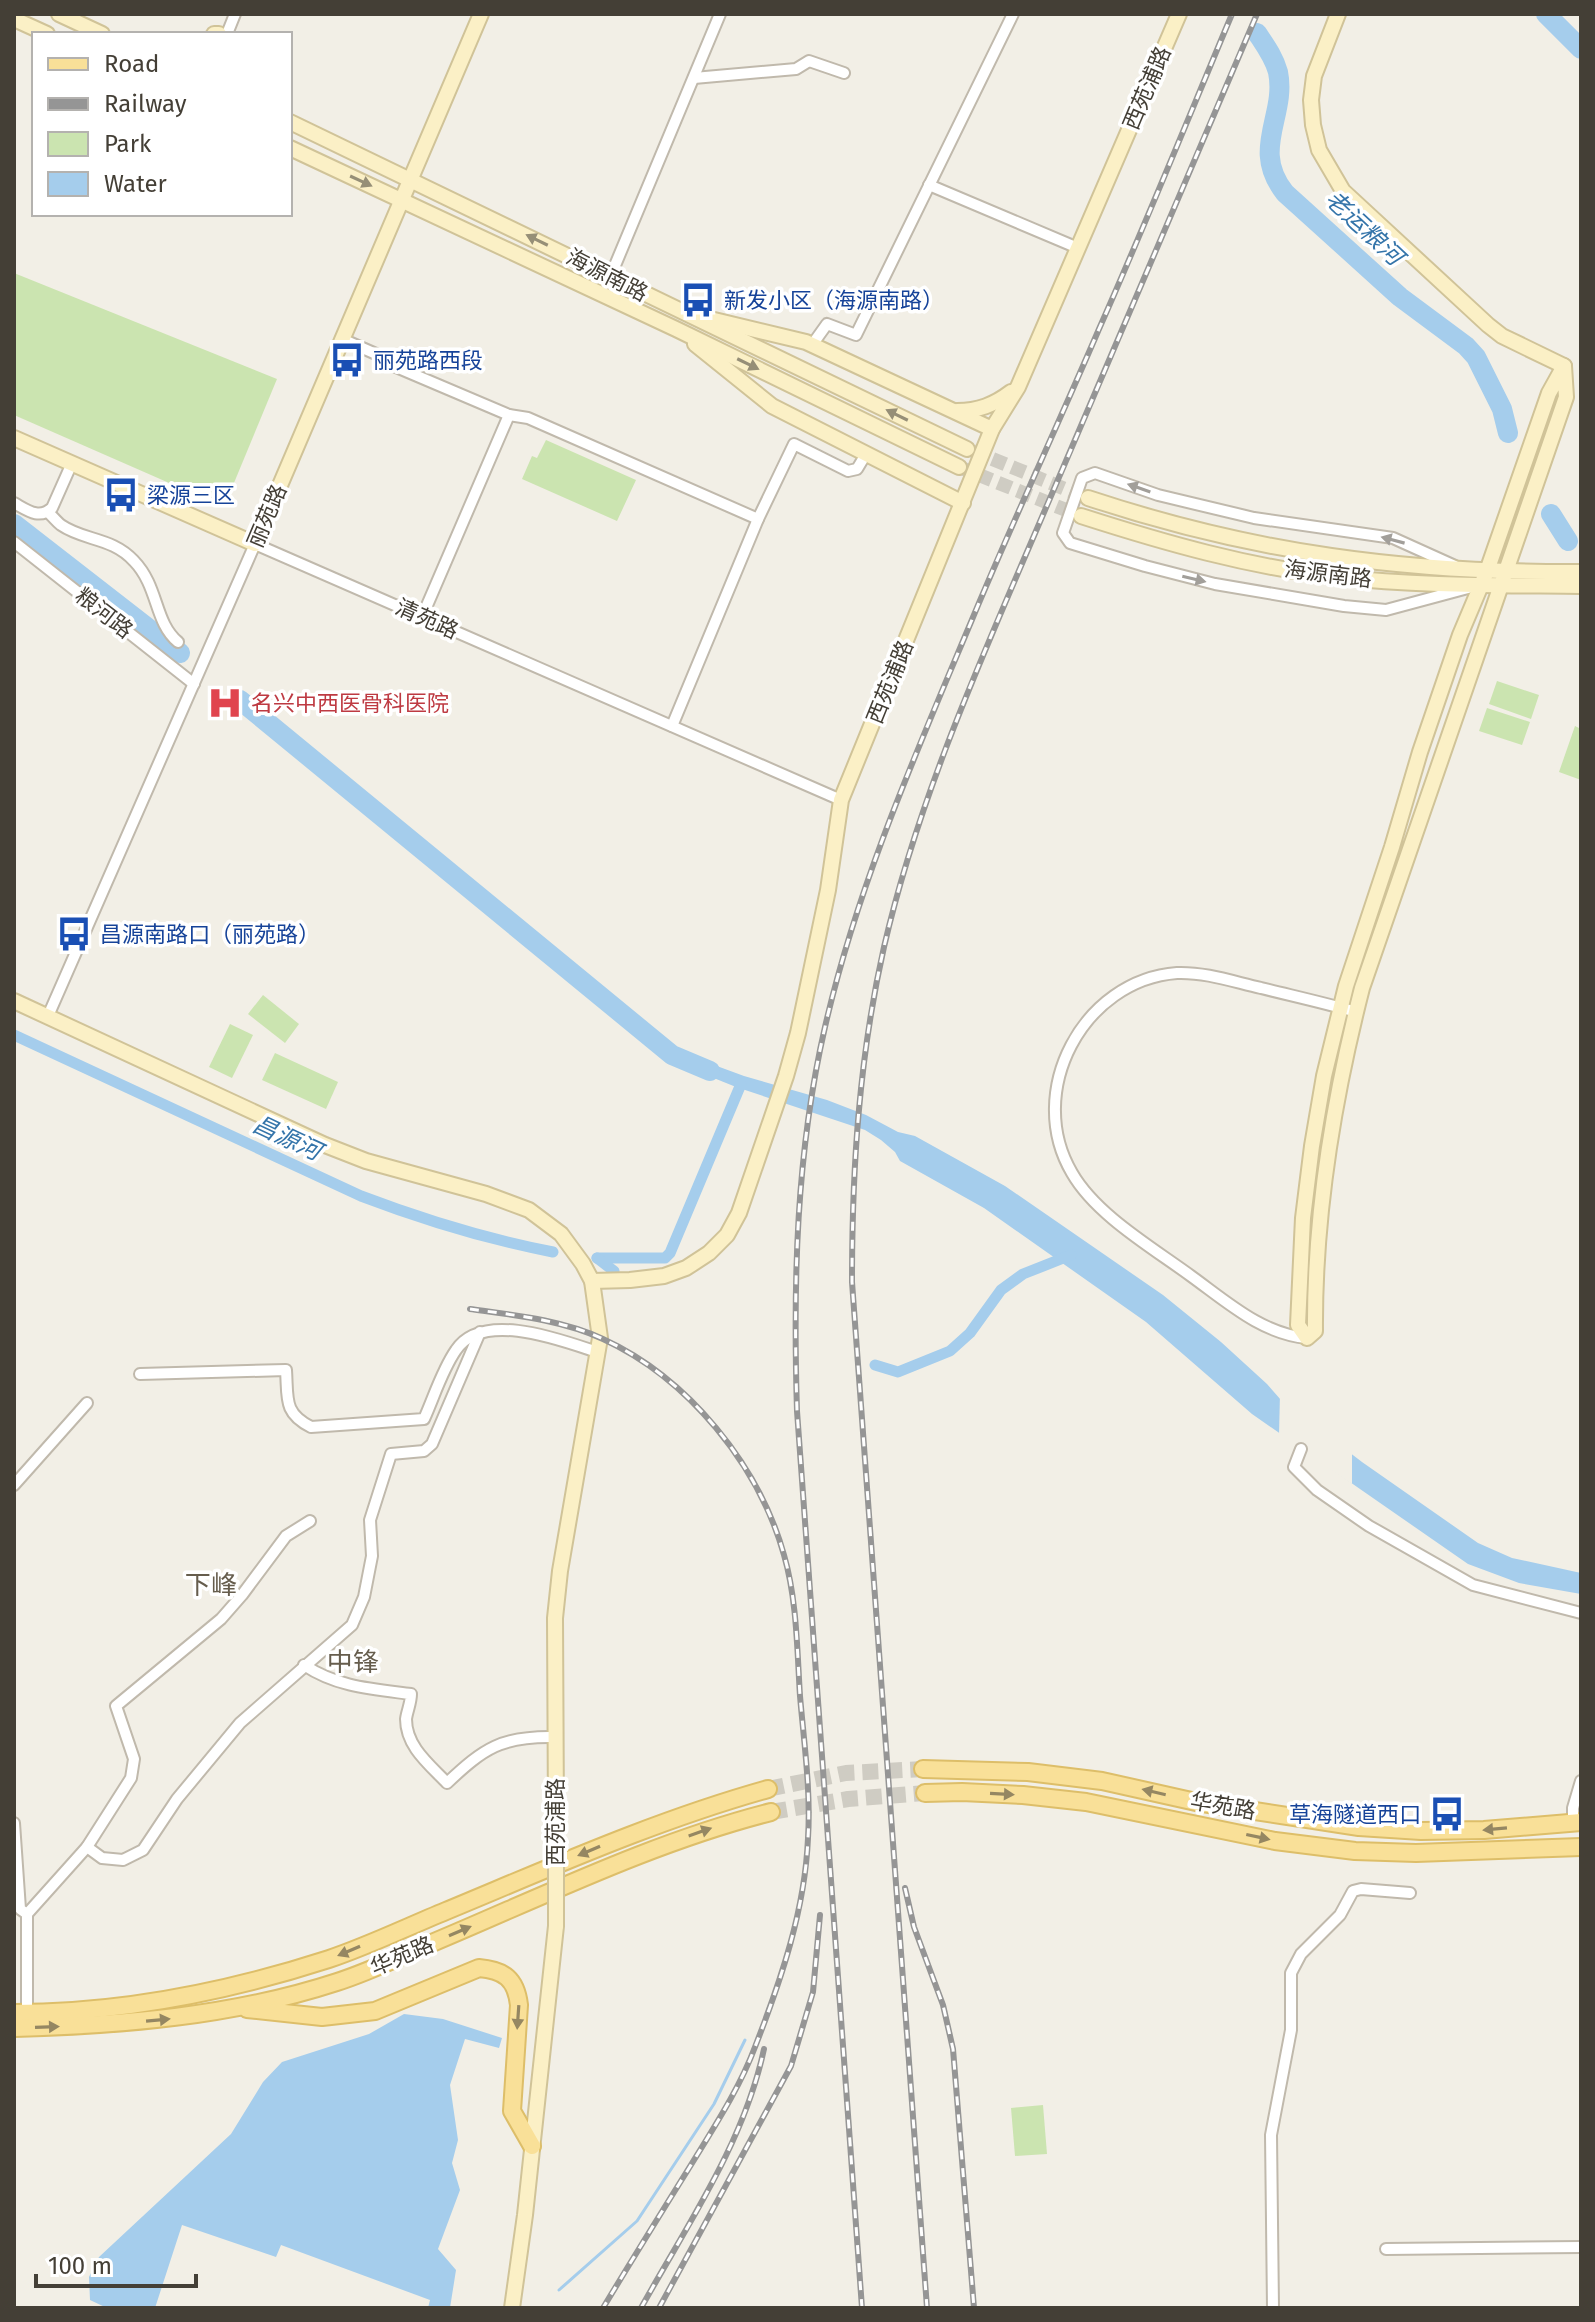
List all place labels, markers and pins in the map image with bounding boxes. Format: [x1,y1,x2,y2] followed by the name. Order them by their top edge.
[679,281,717,319] bus stop icon: 新发小区（海源南路）
[724,287,944,314] place label: 新发小区（海源南路）
[328,341,366,379] bus stop icon: 丽苑路西段
[373,347,483,374] place label: 丽苑路西段
[102,476,140,514] bus stop icon: 梁源三区
[147,482,235,509] place label: 梁源三区
[206,684,244,722] hospital icon: 名兴中西医骨科医院
[251,690,449,717] place label: 名兴中西医骨科医院
[55,915,93,953] bus stop icon: 昌源南路口（丽苑路）
[100,921,320,948] place label: 昌源南路口（丽苑路）
[1428,1795,1466,1833] bus stop icon: 草海隧道西口
[1289,1801,1421,1828] place label: 草海隧道西口

